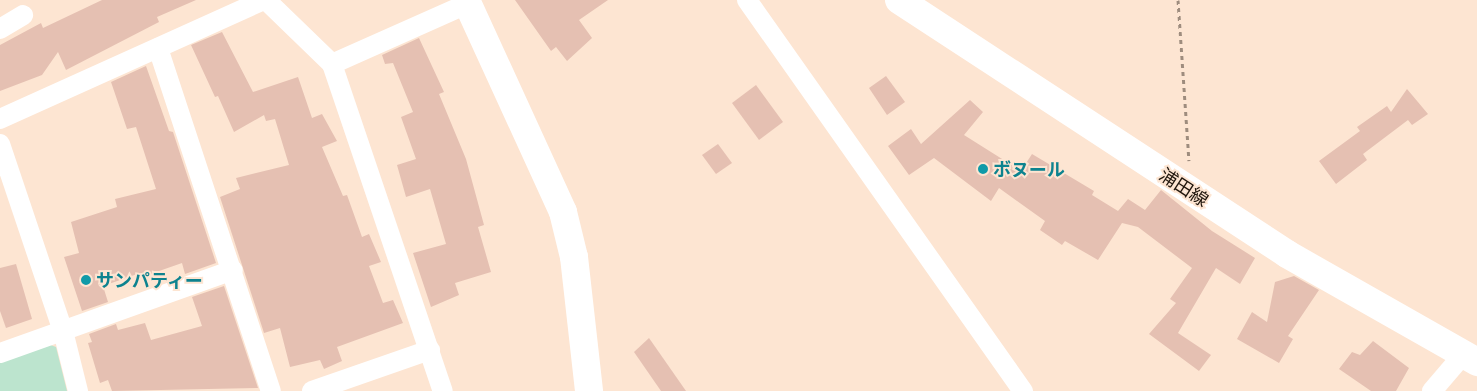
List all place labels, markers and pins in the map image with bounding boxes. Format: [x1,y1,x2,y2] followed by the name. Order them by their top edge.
[993,158,1065,180] place label: ボヌール
[977,163,989,175] marker: ボヌール
[96,269,204,291] place label: サンパティー
[80,274,92,286] marker: サンパティー

